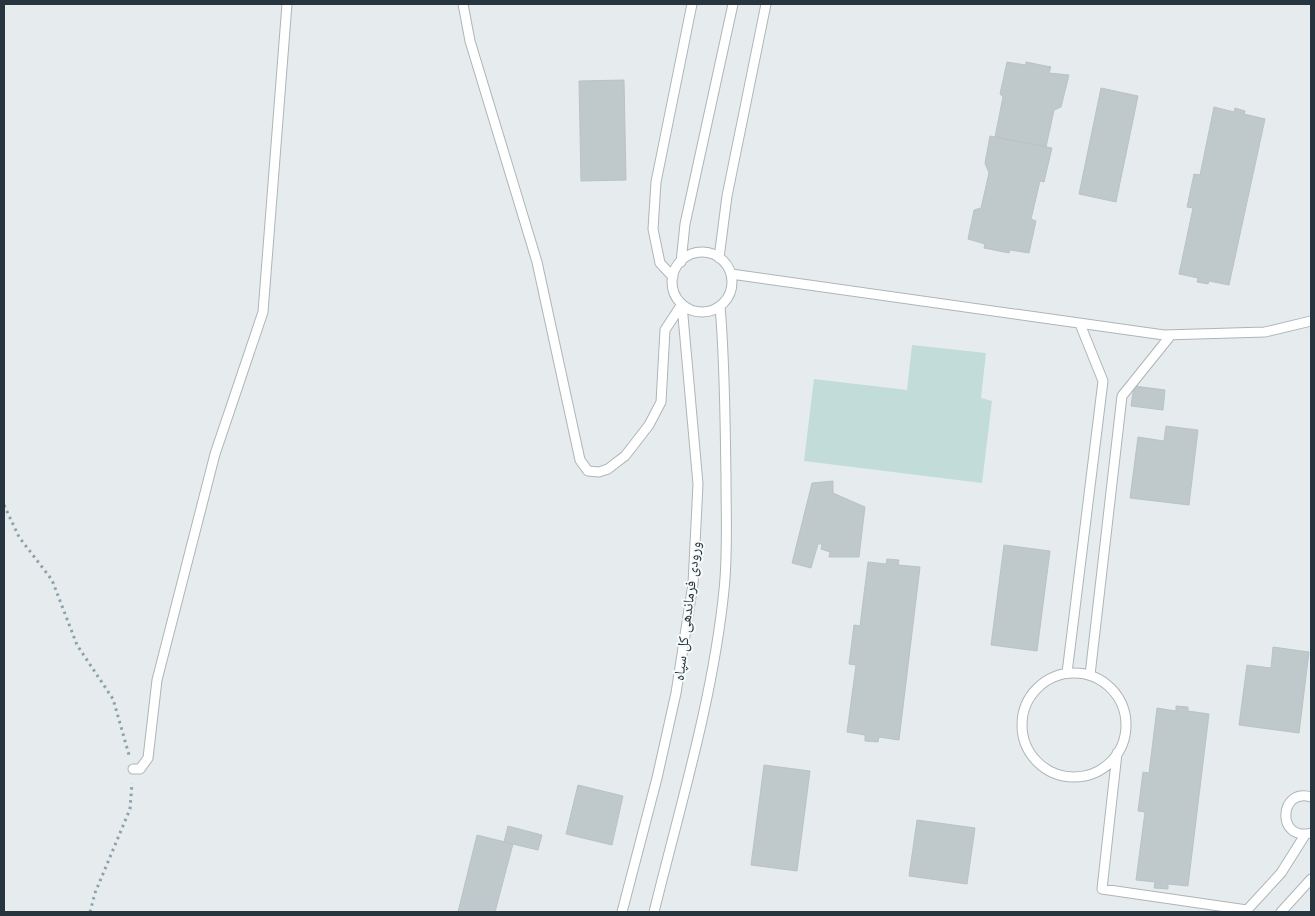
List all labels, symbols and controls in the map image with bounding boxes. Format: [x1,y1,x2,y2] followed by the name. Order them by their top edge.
[670,540,705,682] street label: ورودی فرماندهی کل سپاه

